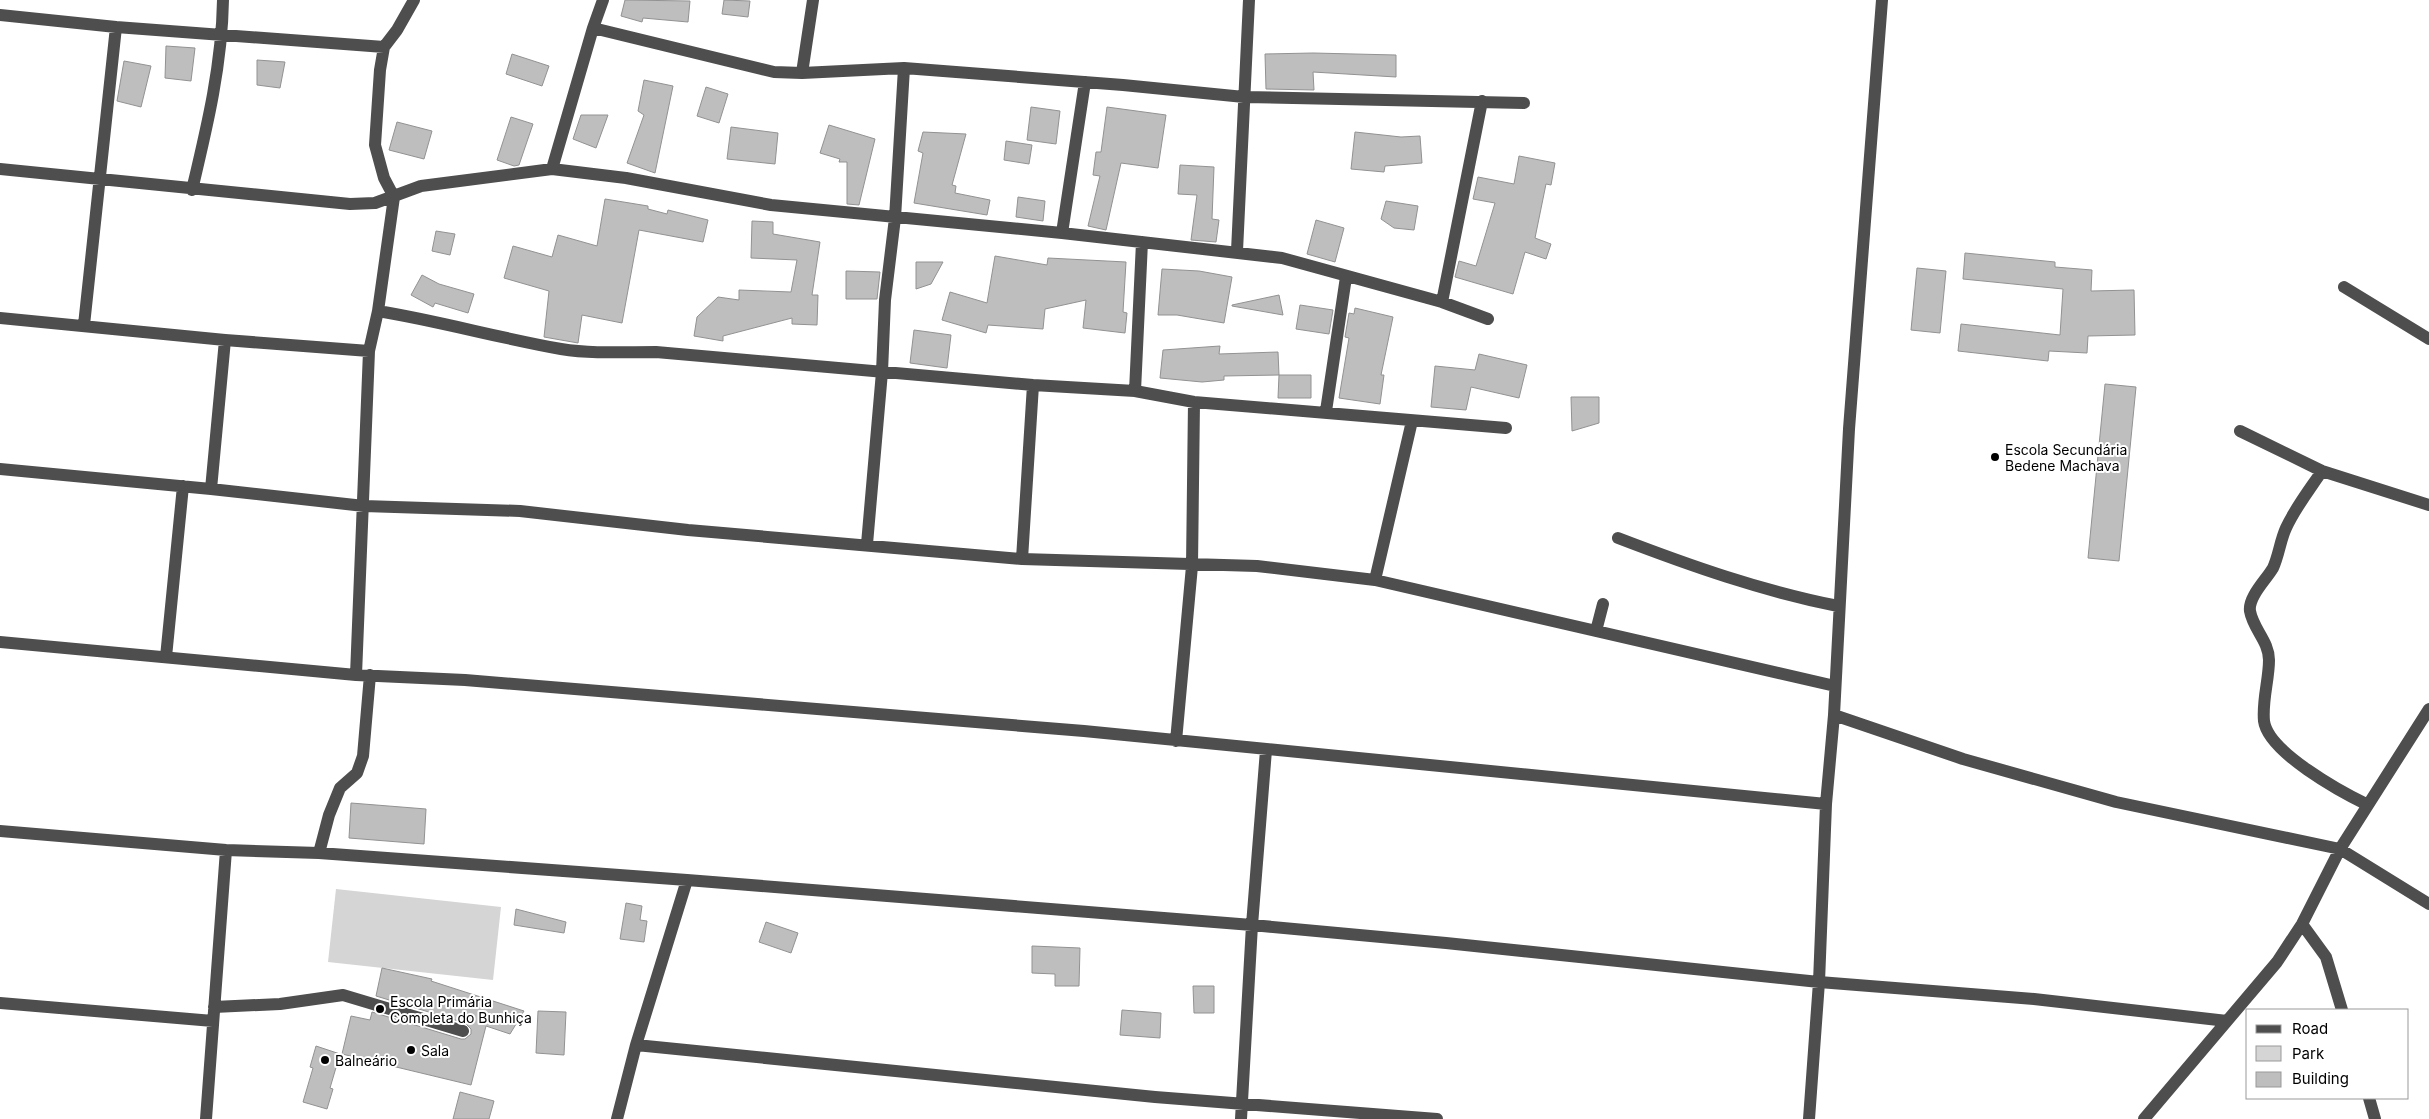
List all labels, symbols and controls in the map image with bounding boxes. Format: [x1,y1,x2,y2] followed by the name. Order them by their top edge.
[2005,441,2127,474] place label: Escola Secundária Bedene Machava
[1989,451,2001,463] marker: Escola Secundária Bedene Machava
[390,993,532,1026] place label: Escola Primária Completa do Bunhiça
[374,1003,386,1015] marker: Escola Primária Completa do Bunhiça
[2246,1009,2409,1099] legend
[2292,1019,2328,1038] text: Road
[421,1042,449,1059] place label: Sala
[405,1044,417,1056] marker: Sala
[2292,1044,2325,1063] text: Park
[335,1052,397,1069] place label: Balneário
[319,1054,331,1066] marker: Balneário
[2292,1069,2349,1088] text: Building

